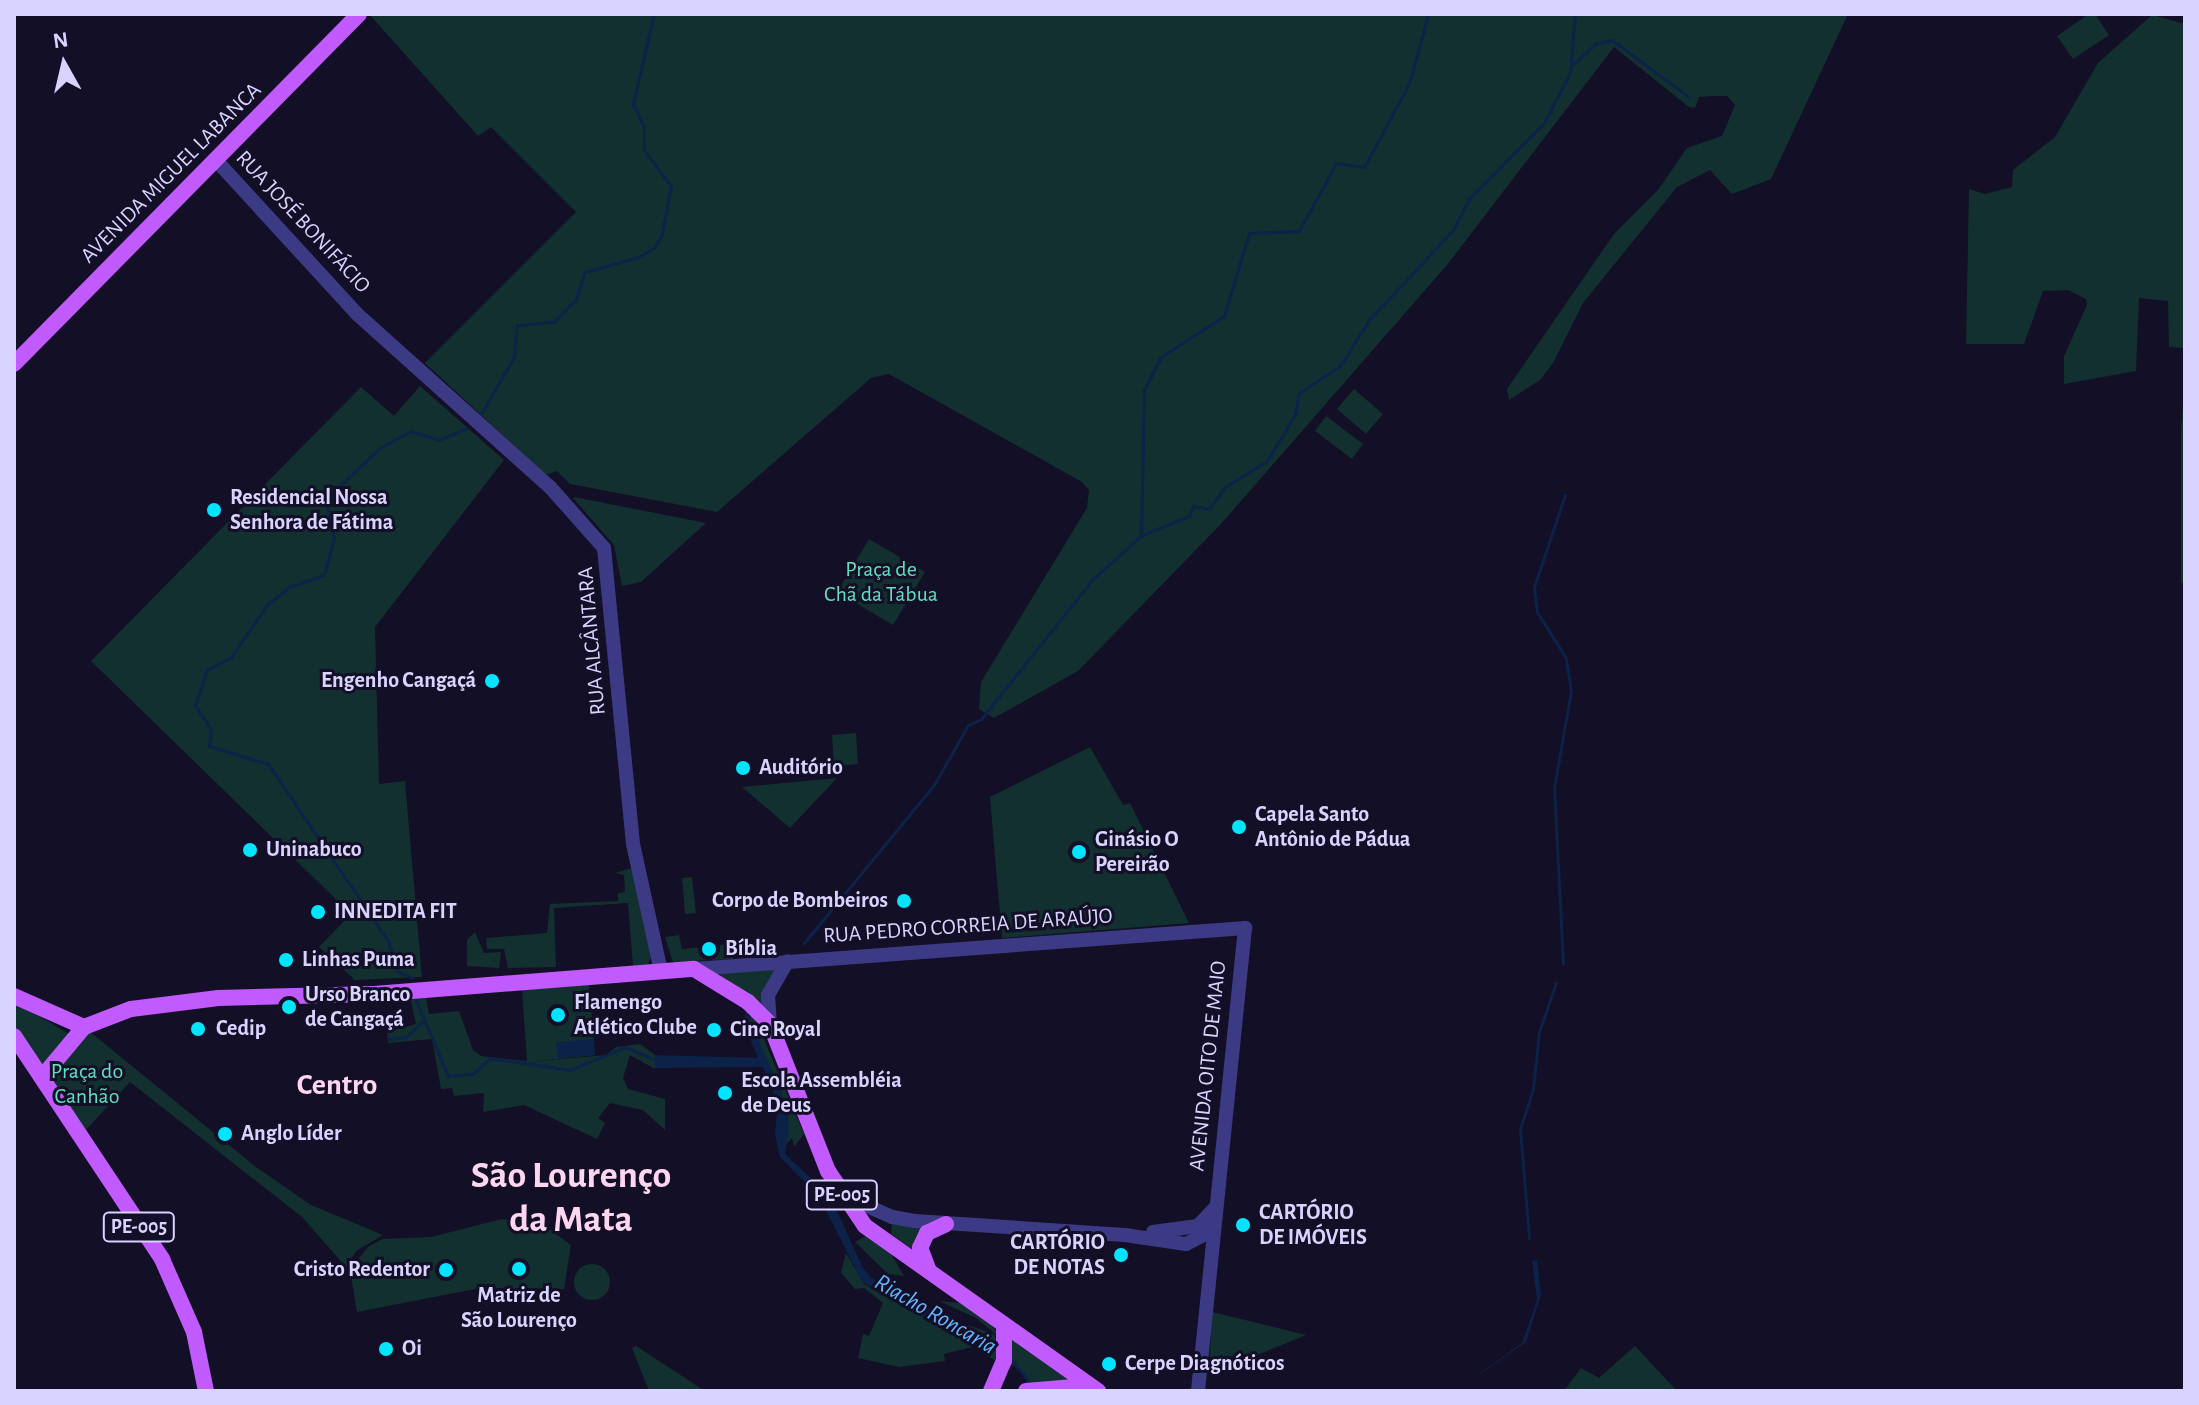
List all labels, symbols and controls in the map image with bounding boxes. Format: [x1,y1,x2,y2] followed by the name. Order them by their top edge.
[24,24,104,104] north arrow
[52,28,70,52] text: N
[75,77,267,269] street label: AVENIDA MIGUEL LABANCA
[230,145,376,299] street label: RUA JOSÉ BONIFÁCIO
[230,484,393,536] place label: Residencial Nossa Senhora de Fátima
[205,501,223,519] marker: Residencial Nossa Senhora de Fátima
[824,556,938,608] park label: Praça de Chã da Tábua
[572,566,612,716] street label: RUA ALCÂNTARA
[321,668,476,694] place label: Engenho Cangaçá
[483,672,501,690] marker: Engenho Cangaçá
[759,755,843,781] place label: Auditório
[734,759,752,777] marker: Auditório
[1255,801,1410,852] place label: Capela Santo Antônio de Pádua
[1230,818,1248,836] marker: Capela Santo Antônio de Pádua
[1095,826,1179,878] place label: Ginásio O Pereirão
[266,837,362,863] place label: Uninabuco
[241,841,259,859] marker: Uninabuco
[1070,843,1088,861] marker: Ginásio O Pereirão
[712,888,888,914] place label: Corpo de Bombeiros
[895,892,913,910] marker: Corpo de Bombeiros
[334,899,457,925] place label: INNEDITA FIT
[309,903,327,921] marker: INNEDITA FIT
[822,903,1114,949] street label: RUA PEDRO CORREIA DE ARAÚJO
[725,936,777,962] place label: Bíblia
[700,940,718,958] marker: Bíblia
[302,947,415,973] place label: Linhas Puma
[277,951,295,969] marker: Linhas Puma
[1184,959,1232,1173] street label: AVENIDA OITO DE MAIO
[305,981,410,1032] place label: Urso Branco de Cangaçá
[574,989,697,1040] place label: Flamengo Atlético Clube
[280,998,298,1016] marker: Urso Branco de Cangaçá
[549,1006,567,1024] marker: Flamengo Atlético Clube
[216,1016,266,1042] place label: Cedip
[730,1017,821,1043] place label: Cine Royal
[187,1018,209,1040] marker: Cedip
[705,1021,723,1039] marker: Cine Royal
[51,1058,123,1110] park label: Praça do Canhão
[297,1067,377,1103] district label: Centro
[741,1067,902,1118] place label: Escola Assembléia de Deus
[716,1084,734,1102] marker: Escola Assembléia de Deus
[241,1121,342,1147] place label: Anglo Líder
[216,1125,234,1143] marker: Anglo Líder
[471,1154,671,1244] district label: São Lourenço da Mata
[804,1179,880,1211] road number: PE-005
[1259,1199,1367,1250] place label: CARTÓRIO DE IMÓVEIS
[101,1211,177,1243] road number: PE-005
[1234,1216,1252,1234] marker: CARTÓRIO DE IMÓVEIS
[1010,1229,1105,1280] place label: CARTÓRIO DE NOTAS
[1112,1246,1130,1264] marker: CARTÓRIO DE NOTAS
[294,1257,430,1283] place label: Cristo Redentor
[510,1260,528,1278] marker: Matriz de São Lourenço
[437,1261,455,1279] marker: Cristo Redentor
[869,1268,1001,1362] water label: Riacho Roncaria
[461,1282,577,1334] place label: Matriz de São Lourenço
[402,1336,422,1362] place label: Oi
[377,1340,395,1358] marker: Oi
[1125,1351,1284,1377] place label: Cerpe Diagnóticos
[1100,1355,1118,1373] marker: Cerpe Diagnóticos

